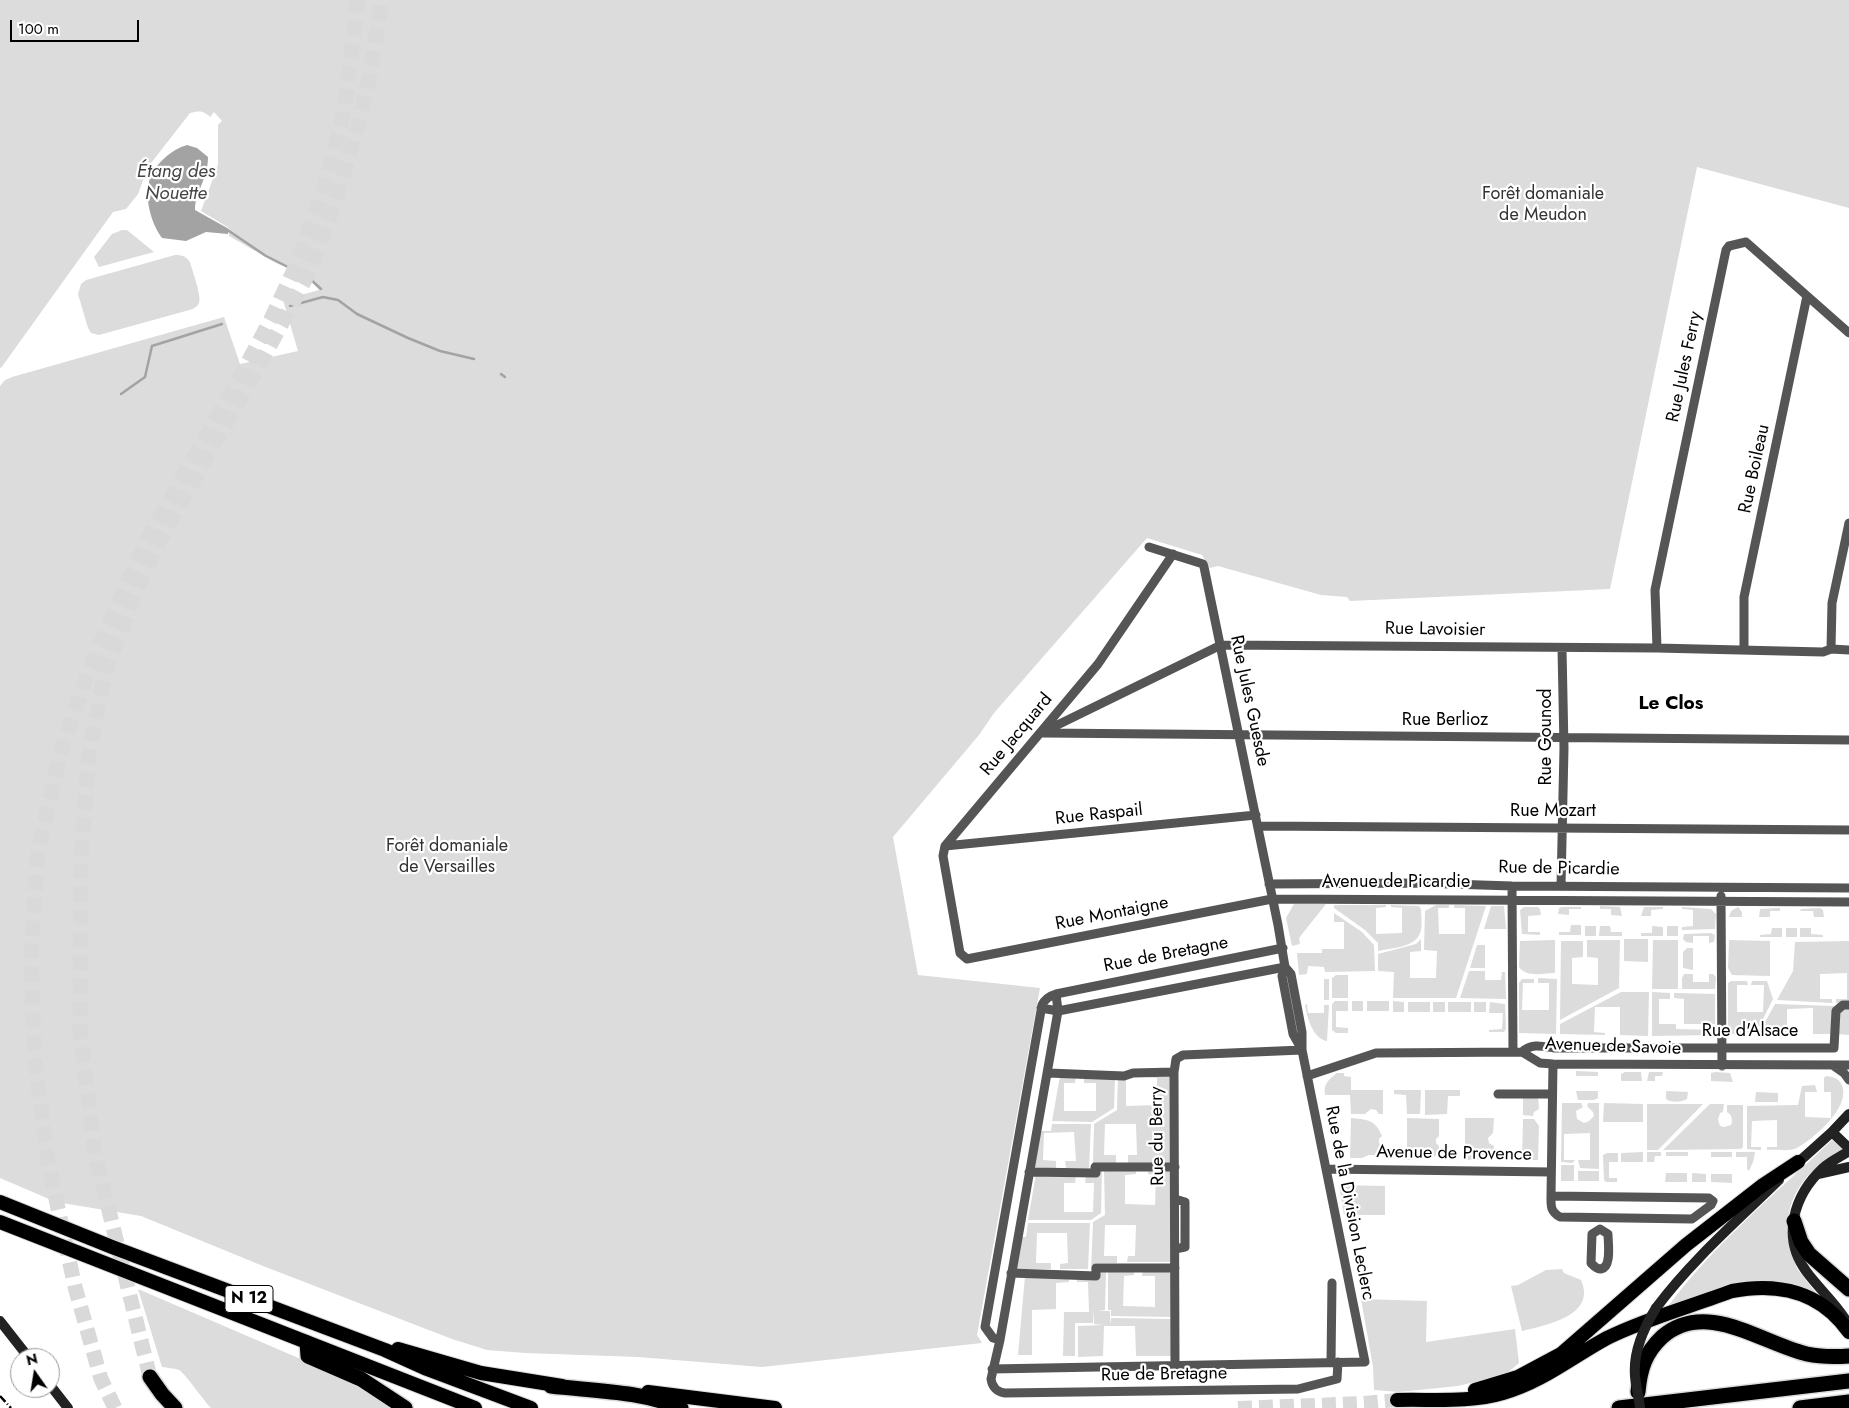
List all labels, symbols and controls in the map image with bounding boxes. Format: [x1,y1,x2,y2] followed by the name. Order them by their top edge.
[12,10,141,42] scale bar
[18,18,59,40] text: 100 m
[137,161,215,205] water label: Étang des Nouette
[1482,184,1604,226] park label: Forêt domaniale de Meudon
[1663,310,1707,424] street label: Rue Jules Ferry
[1735,423,1775,515] street label: Rue Boileau
[1385,618,1485,642] street label: Rue Lavoisier
[1225,633,1273,769] street label: Rue Jules Guesde
[1536,689,1558,785] street label: Rue Gounod
[976,690,1058,780] street label: Rue Jacquard
[1639,693,1703,715] district label: Le Clos
[1402,710,1488,732] street label: Rue Berlioz
[1054,800,1144,830] street label: Rue Raspail
[1510,801,1596,823] street label: Rue Mozart
[386,836,508,879] park label: Forêt domaniale de Versailles
[1498,857,1620,881] street label: Rue de Picardie
[1322,872,1470,894] street label: Avenue de Picardie
[1054,892,1170,936] street label: Rue Montaigne
[1102,932,1230,978] street label: Rue de Bretagne
[1702,1021,1798,1043] street label: Rue d'Alsace
[1545,1034,1681,1060] street label: Avenue de Savoie
[1146,1086,1170,1186] street label: Rue du Berry
[1320,1104,1378,1302] street label: Rue de la Division Leclerc
[1376,1142,1532,1166] street label: Avenue de Provence
[225,1286,273,1312] road number: N 12
[10,1348,60,1398] north arrow
[24,1348,40,1370] text: N
[1101,1363,1227,1387] street label: Rue de Bretagne

